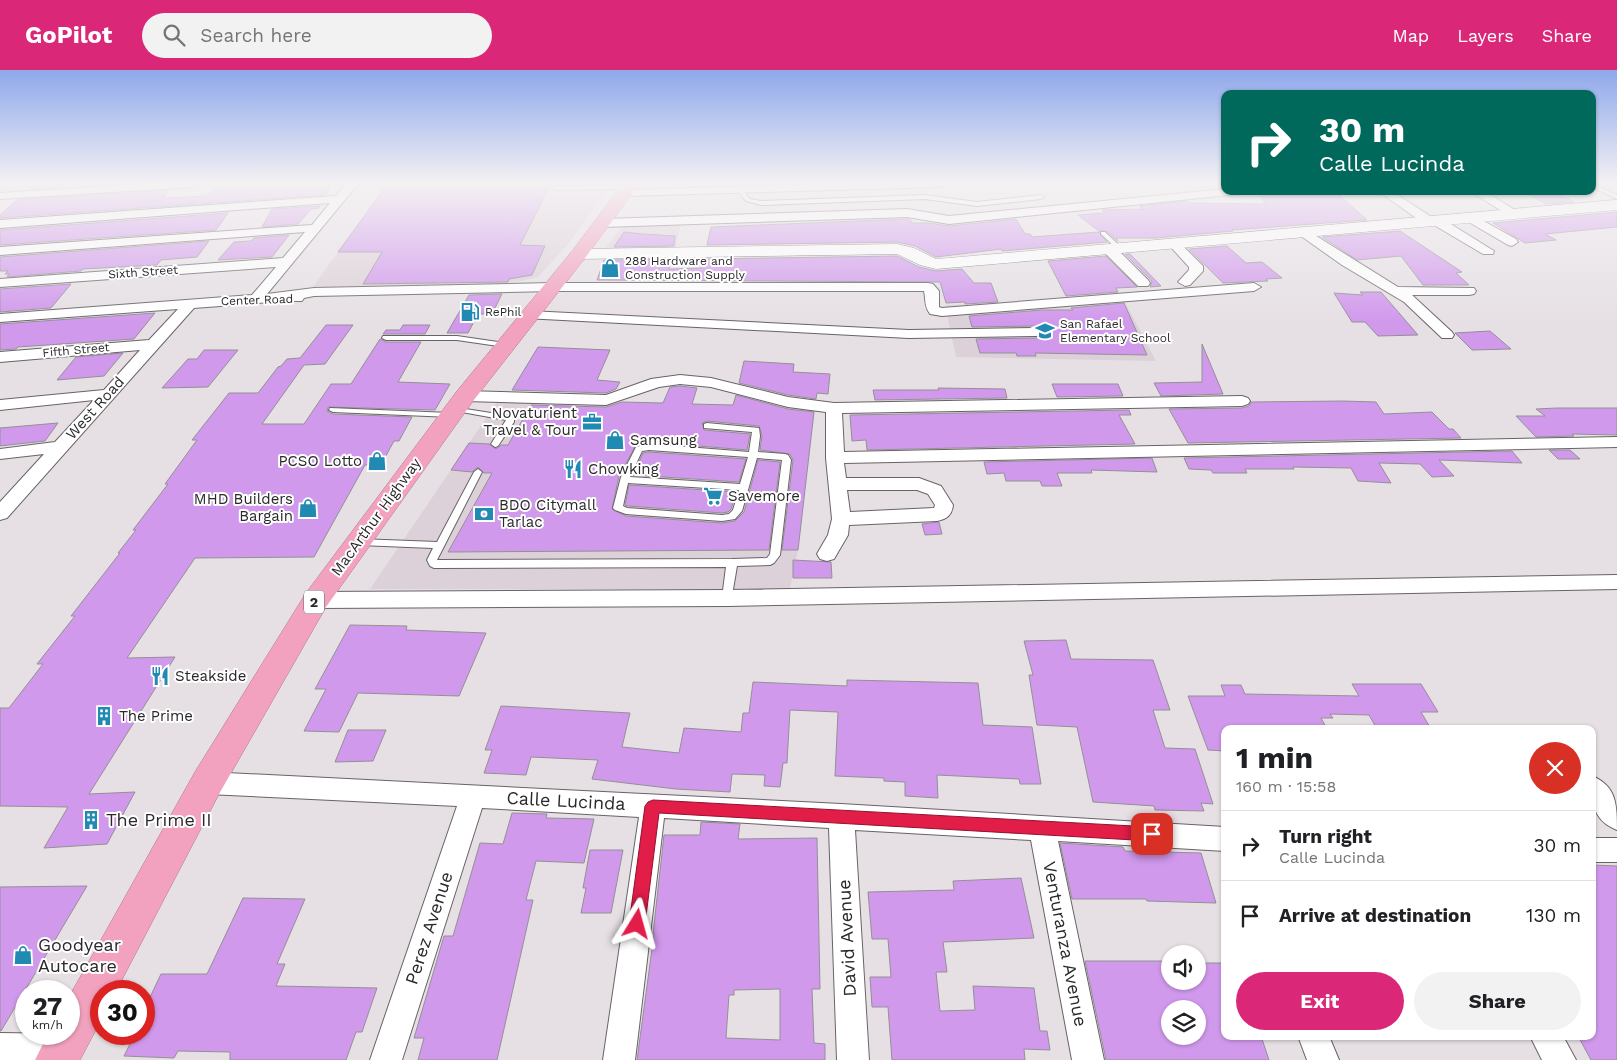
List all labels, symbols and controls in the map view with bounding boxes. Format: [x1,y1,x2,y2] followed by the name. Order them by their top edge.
[142,13,492,58] search box
[25,21,112,49] text: GoPilot
[160,21,188,49] icon: search
[200,24,312,47] text: Search here
[1392,25,1429,46] text: Map
[1457,25,1514,46] text: Layers
[1542,25,1592,46] text: Share
[1319,109,1405,151] text: 30 m
[1236,110,1301,175] icon: right
[1319,151,1465,176] text: Calle Lucinda
[625,254,746,282] place label: 288 Hardware and Construction Supply
[599,257,621,279] shop icon: 288 Hardware and Construction Supply
[108,263,178,281] street label: Sixth Street
[221,292,293,308] street label: Center Road
[459,301,481,323] fuel station icon: RePhil
[485,305,522,319] place label: RePhil
[1060,317,1171,345] place label: San Rafael Elementary School
[1034,320,1056,342] school or university icon: San Rafael Elementary School
[42,340,110,360] street label: Fifth Street
[62,373,128,443] street label: West Road
[483,404,578,439] place label: Novaturient Travel & Tour
[581,411,603,433] office icon: Novaturient Travel & Tour
[604,429,626,451] shop icon: Samsung
[630,431,697,449] place label: Samsung
[366,450,388,472] shop icon: PCSO Lotto
[278,452,362,470] place label: PCSO Lotto
[327,454,425,579] street label: MacArthur Highway
[562,458,584,480] restaurant icon: Chowking
[588,460,659,478] place label: Chowking
[702,485,724,507] supermarket icon: Savemore
[728,487,800,505] place label: Savemore
[194,490,293,525] place label: MHD Builders Bargain
[499,496,597,531] place label: BDO Citymall Tarlac
[297,497,319,519] shop icon: MHD Builders Bargain
[473,503,495,525] bank icon: BDO Citymall Tarlac
[304,590,324,614] road number: 2
[149,665,171,687] restaurant icon: Steakside
[175,667,246,685] place label: Steakside
[93,705,115,727] building icon: The Prime
[119,707,193,725] place label: The Prime
[1236,740,1313,775] text: 1 min
[1529,742,1581,794] button: close
[1236,777,1336,796] text: 160 m · 15:58
[506,787,626,814] street label: Calle Lucinda
[80,809,102,831] building icon: The Prime II
[106,809,212,830] place label: The Prime II
[1131,813,1173,855] pin
[1138,820,1166,848] icon: arrive
[1279,825,1372,848] text: Turn right
[1236,832,1264,860] icon: right
[1534,834,1581,857] text: 30 m
[1279,848,1385,867] text: Calle Lucinda
[1039,860,1092,1028] street label: Venturanza Avenue
[400,869,457,987] street label: Perez Avenue
[833,879,860,997] street label: David Avenue
[610,897,662,949] position arrow
[1236,902,1264,930] icon: arrive
[1279,904,1471,927] text: Arrive at destination
[1526,904,1581,927] text: 130 m
[38,934,121,976] place label: Goodyear Autocare
[12,944,34,966] shop icon: Goodyear Autocare
[1161,945,1206,1045] map controls
[1161,945,1206,990] button: sound
[1236,972,1404,1030] button: Exit
[1414,972,1581,1030] button: Share
[90,980,155,1045] speed limit sign: 30
[33,992,62,1021] text: 27
[1161,1000,1206,1045] button: layers
[32,1018,63,1032] text: km/h

